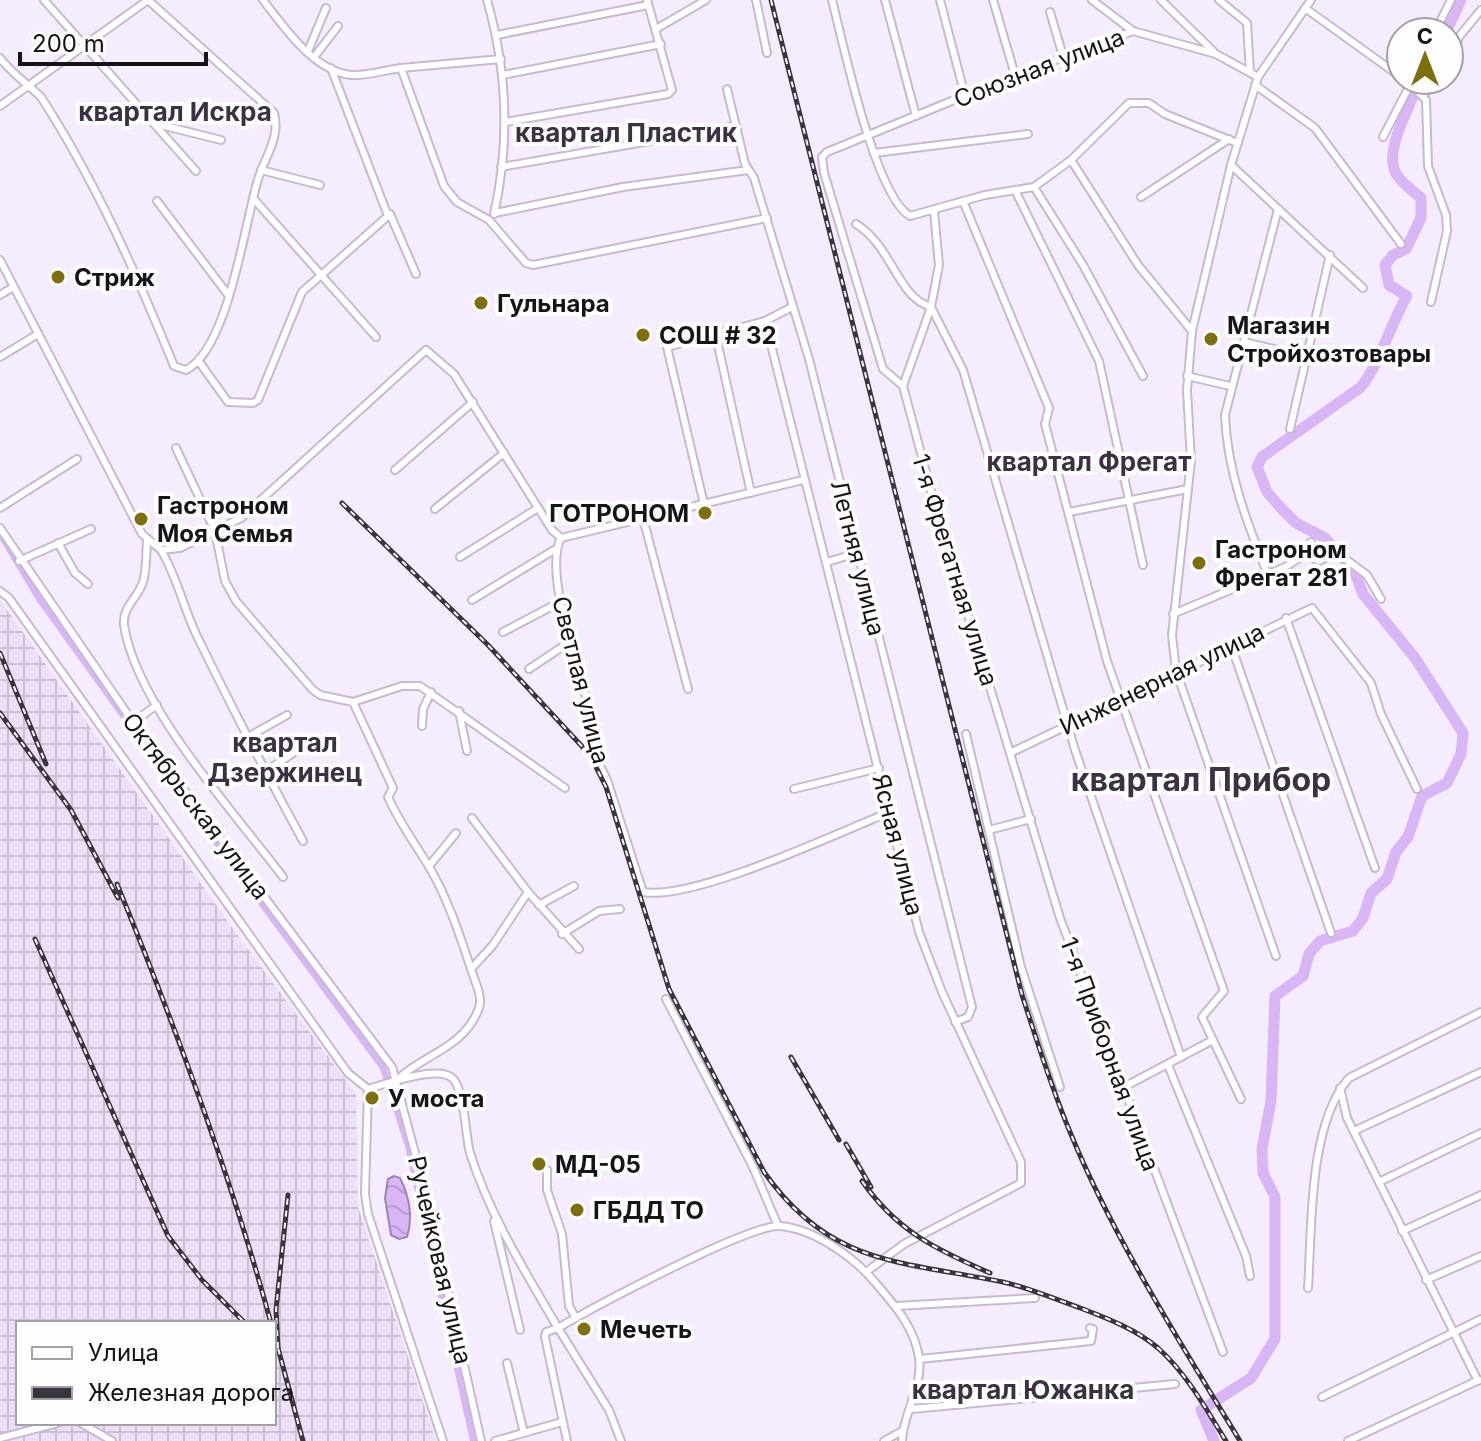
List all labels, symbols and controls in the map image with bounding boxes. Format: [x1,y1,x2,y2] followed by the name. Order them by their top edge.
[20,16,206,66] scale bar
[1385,16,1465,96] north arrow
[950,22,1128,114] street label: Союзная улица
[1417,23,1433,49] text: С
[32,29,105,58] text: 200 m
[78,96,272,127] district label: квартал Искра
[515,117,738,148] district label: квартал Пластик
[74,263,155,292] place label: Стриж
[49,268,67,286] marker: Стриж
[497,289,610,318] place label: Гульнара
[472,294,490,312] marker: Гульнара
[1227,311,1431,368] place label: Магазин Стройхозтовары
[659,321,777,350] place label: СОШ # 32
[634,326,652,344] marker: СОШ # 32
[1202,330,1220,348] marker: Магазин Стройхозтовары
[987,446,1191,477] district label: квартал Фрегат
[906,451,1004,689] street label: 1-я Фрегатная улица
[825,477,891,639] street label: Летняя улица
[157,491,293,548] place label: Гастроном Моя Семья
[549,499,689,528] place label: ГОТРОНОМ
[696,504,714,522] marker: ГОТРОНОМ
[132,510,150,528] marker: Гастроном Моя Семья
[1215,535,1348,592] place label: Гастроном Фрегат 281
[1190,554,1208,572] marker: Гастроном Фрегат 281
[546,593,616,767] street label: Светлая улица
[1055,617,1269,741] street label: Инженерная улица
[116,707,276,905] street label: Октябрьская улица
[208,727,362,788] district label: квартал Дзержинец
[1071,760,1331,799] district label: квартал Прибор
[866,771,930,919] street label: Ясная улица
[1054,933,1166,1175] street label: 1-я Приборная улица
[388,1084,485,1113] place label: У моста
[363,1089,381,1107] marker: У моста
[555,1150,641,1179] place label: МД-05
[402,1153,478,1367] street label: Ручейковая улица
[530,1155,548,1173] marker: МД-05
[593,1196,704,1225] place label: ГБДД ТО
[568,1201,586,1219] marker: ГБДД ТО
[600,1315,692,1344] place label: Мечеть
[575,1320,593,1338] marker: Мечеть
[16,1321,276,1425] legend
[88,1338,159,1367] text: Улица
[912,1374,1134,1405] district label: квартал Южанка
[88,1378,294,1407] text: Железная дорога

